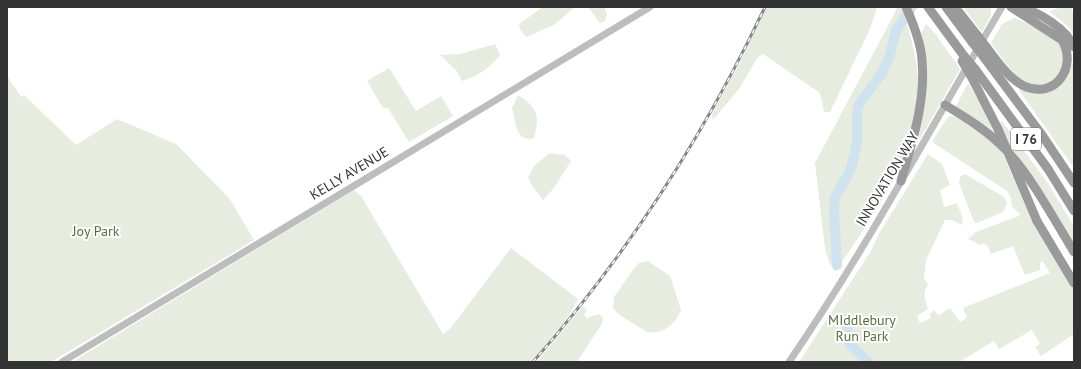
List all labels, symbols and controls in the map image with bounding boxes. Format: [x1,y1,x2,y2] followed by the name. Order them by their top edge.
[852,128,922,230] street label: INNOVATION WAY
[1011,128,1041,150] road number: I 76
[306,142,392,204] street label: KELLY AVENUE
[72,222,120,240] park label: Joy Park
[828,311,896,345] park label: MIddlebury Run Park

